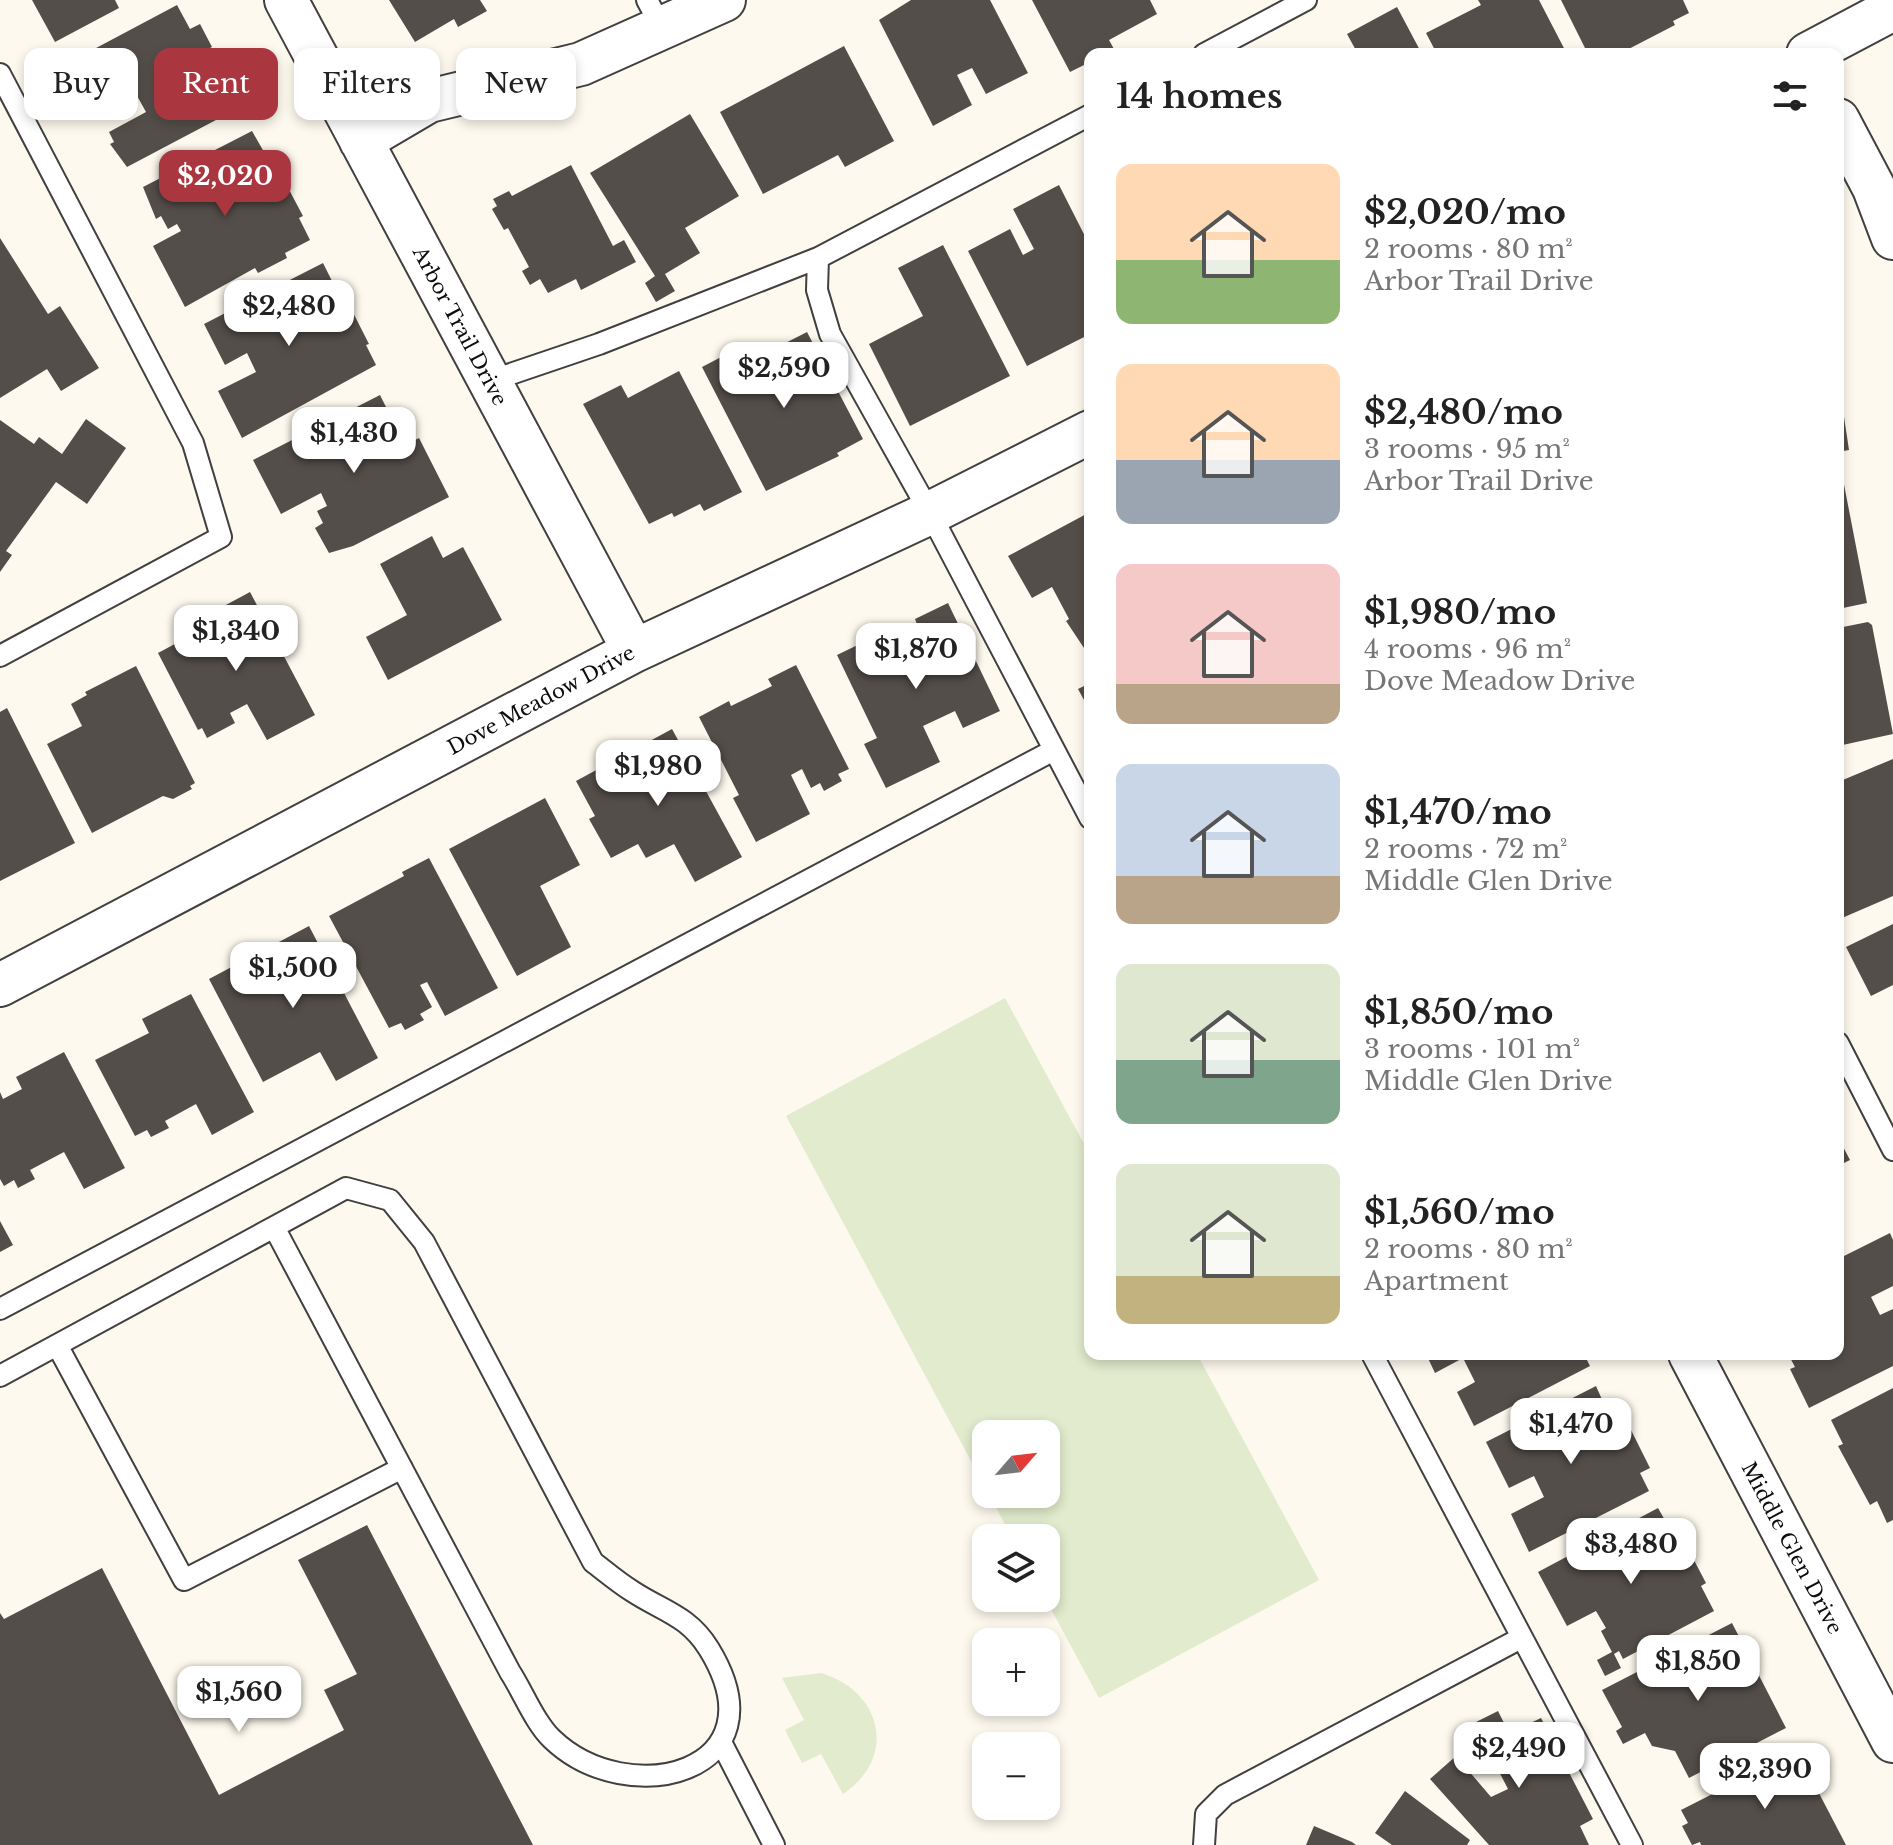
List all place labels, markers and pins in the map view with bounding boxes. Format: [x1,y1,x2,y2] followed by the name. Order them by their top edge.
[160,150,290,218] pin: $2,020
[224,280,354,348] pin: $2,480
[719,342,849,410] pin: $2,590
[289,407,419,475] pin: $1,430
[171,605,301,673] pin: $1,340
[851,623,981,691] pin: $1,870
[593,740,723,808] pin: $1,980
[228,942,358,1010] pin: $1,500
[1506,1398,1636,1466] pin: $1,470
[1566,1518,1696,1586] pin: $3,480
[1633,1635,1763,1703] pin: $1,850
[174,1666,304,1734] pin: $1,560
[1454,1722,1584,1790] pin: $2,490
[1700,1743,1830,1811] pin: $2,390

